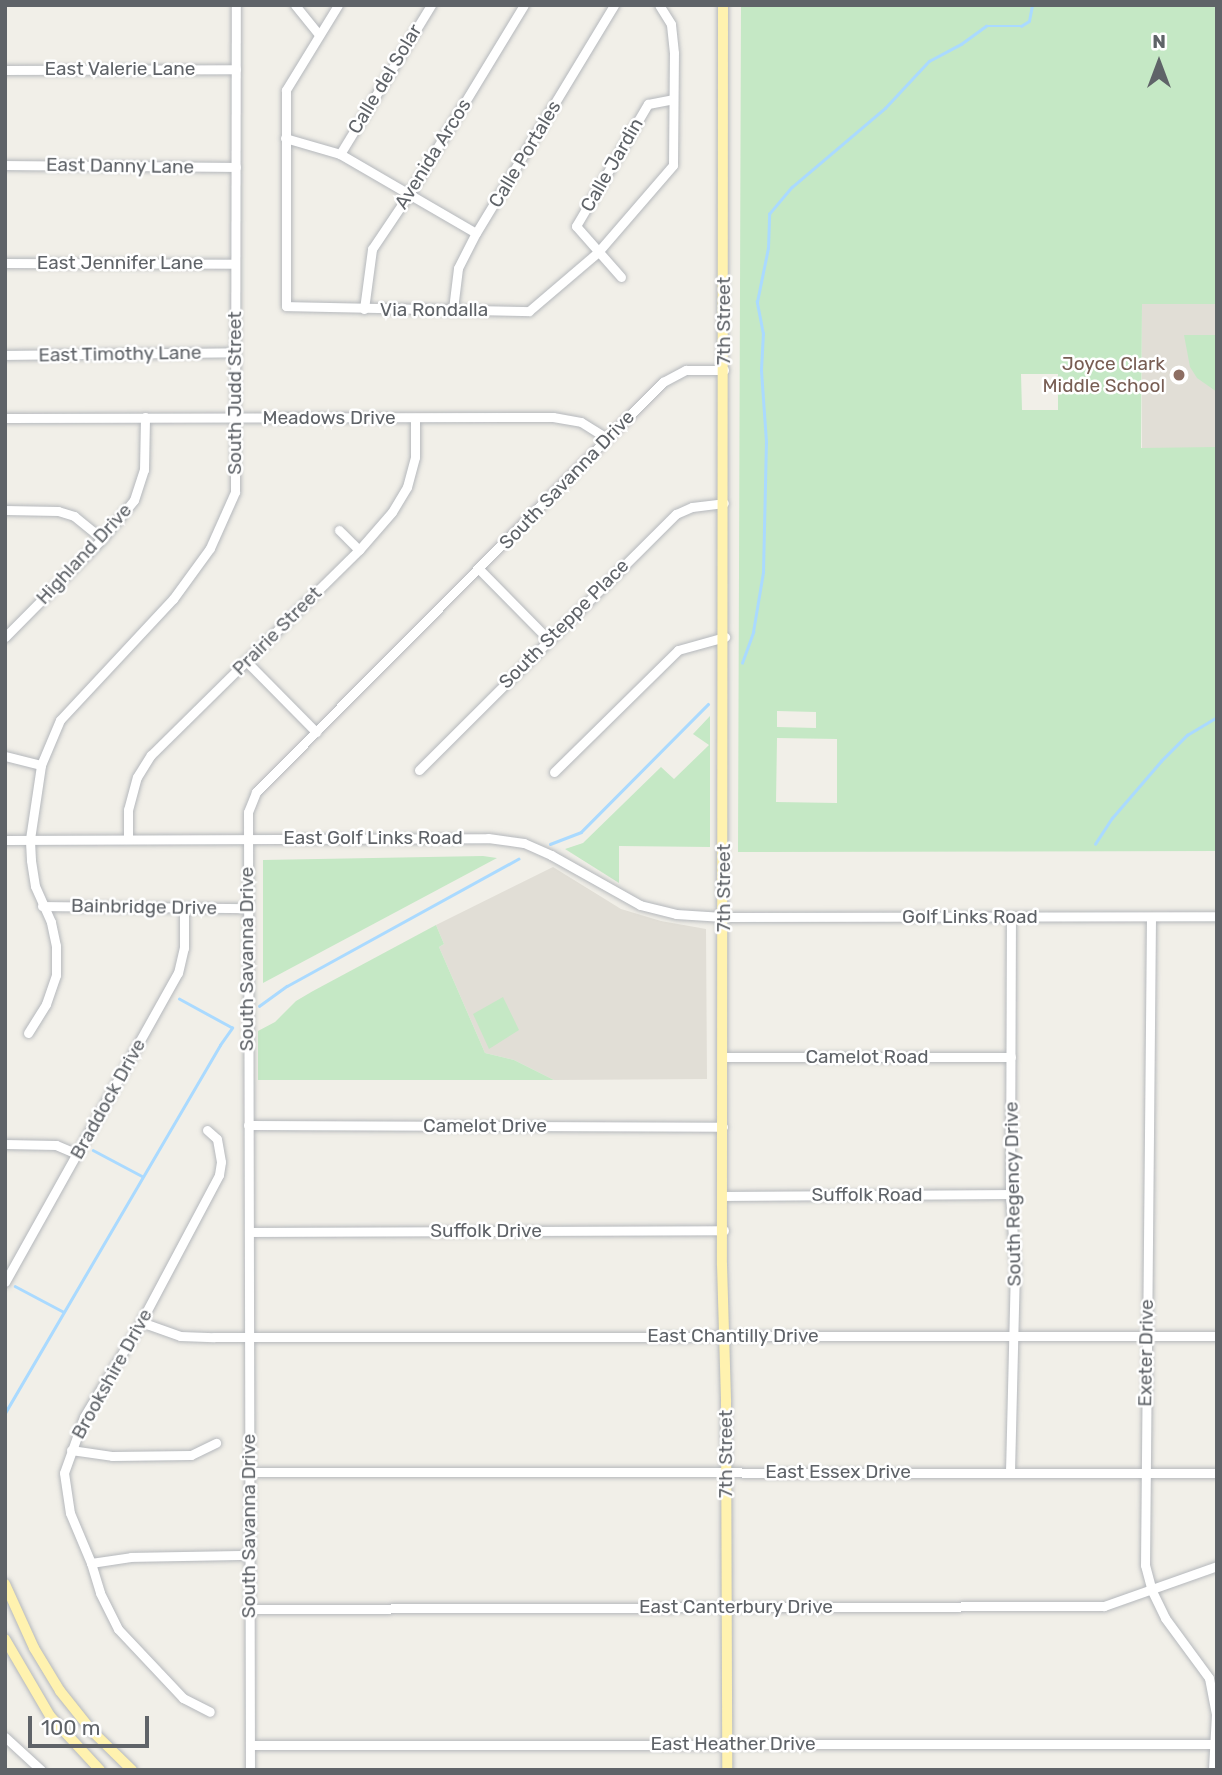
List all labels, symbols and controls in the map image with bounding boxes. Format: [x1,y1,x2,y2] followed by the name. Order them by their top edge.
[343,20,427,138] street label: Calle del Solar
[1124,28,1194,98] north arrow
[1152,30,1166,53] text: N
[44,58,196,80] street label: East Valerie Lane
[390,94,476,214] street label: Avenida Arcos
[484,96,566,212] street label: Calle Portales
[576,114,648,216] street label: Calle Jardin
[46,153,194,179] street label: East Danny Lane
[36,252,204,274] street label: East Jennifer Lane
[713,277,735,365] street label: 7th Street
[380,299,488,321] street label: Via Rondalla
[224,311,246,475] street label: South Judd Street
[38,341,202,367] street label: East Timothy Lane
[1042,353,1165,397] place label: Joyce Clark Middle School
[1171,367,1187,383] marker: Joyce Clark Middle School
[495,406,639,554] street label: South Savanna Drive
[262,407,396,429] street label: Meadows Drive
[32,499,136,609] street label: Highland Drive
[494,554,634,694] street label: South Steppe Place
[228,582,326,680] street label: Prairie Street
[283,827,463,849] street label: East Golf Links Road
[713,844,735,932] street label: 7th Street
[236,867,258,1051] street label: South Savanna Drive
[71,894,217,920] street label: Bainbridge Drive
[902,906,1038,928] street label: Golf Links Road
[65,1035,151,1163] street label: Braddock Drive
[805,1046,929,1068] street label: Camelot Road
[1000,1101,1026,1287] street label: South Regency Drive
[423,1115,547,1137] street label: Camelot Drive
[811,1184,923,1206] street label: Suffolk Road
[430,1220,542,1242] street label: Suffolk Drive
[1134,1299,1158,1407] street label: Exeter Drive
[67,1305,157,1443] street label: Brookshire Drive
[647,1325,819,1347] street label: East Chantilly Drive
[715,1410,737,1498] street label: 7th Street
[238,1434,260,1618] street label: South Savanna Drive
[765,1461,911,1483] street label: East Essex Drive
[639,1596,833,1618] street label: East Canterbury Drive
[32,1702,152,1746] scale bar
[41,1715,100,1740] text: 100 m
[650,1733,816,1755] street label: East Heather Drive

